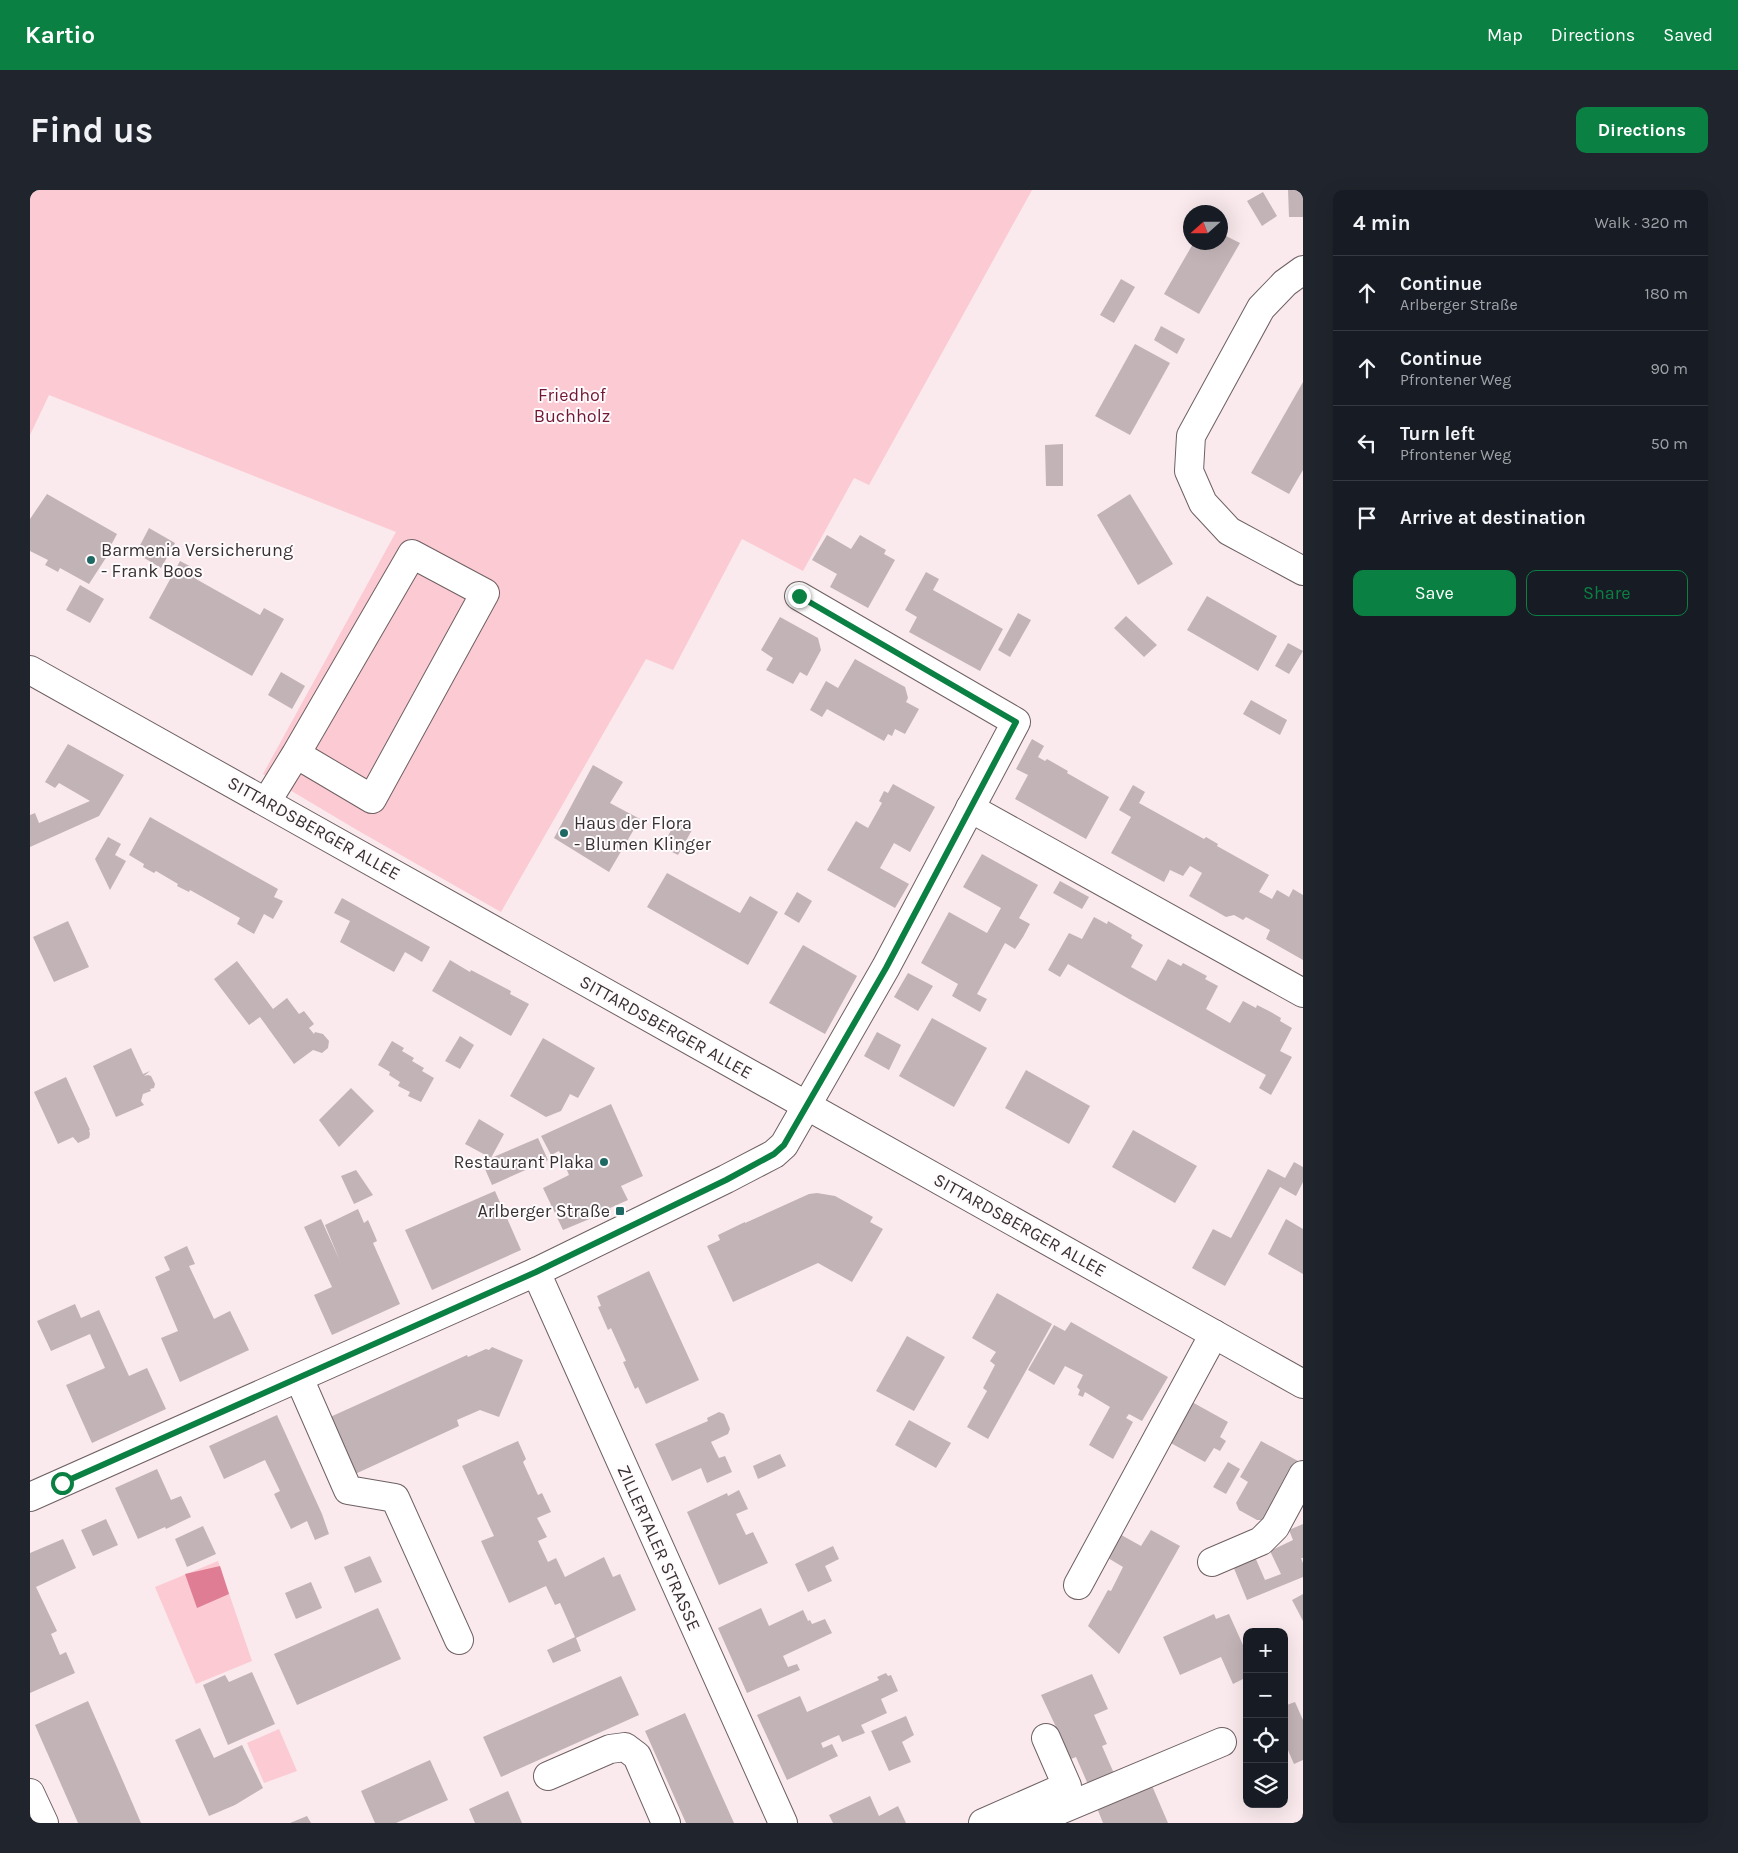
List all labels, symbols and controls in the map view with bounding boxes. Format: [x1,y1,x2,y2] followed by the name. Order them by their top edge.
[25,21,95,49] text: Kartio
[1487,24,1523,46] text: Map
[1551,24,1635,46] text: Directions
[1663,24,1713,46] text: Saved
[1576,107,1708,153] button: Directions
[30,110,153,151] text: Find us
[1183,205,1228,250] north arrow
[1353,211,1411,235] text: 4 min
[1594,213,1688,232] text: Walk · 320 m
[1400,273,1482,295] text: Continue
[1353,279,1381,307] icon: ahead
[1645,284,1688,303] text: 180 m
[1400,295,1518,314] text: Arlberger Straße
[1400,348,1482,370] text: Continue
[1353,354,1381,382] icon: ahead
[1650,359,1688,378] text: 90 m
[1400,370,1511,389] text: Pfrontener Weg
[534,384,610,427] park label: Friedhof Buchholz
[1400,423,1475,445] text: Turn left
[1353,429,1381,457] icon: left
[1651,434,1688,453] text: 50 m
[1400,445,1511,464] text: Pfrontener Weg
[1353,504,1381,532] icon: arrive
[1400,507,1586,529] text: Arrive at destination
[101,539,293,582] place label: Barmenia Versicherung - Frank Boos
[85,554,97,566] marker: Barmenia Versicherung - Frank Boos
[1353,570,1516,616] button: Save
[1526,570,1688,616] button: Share
[788,585,811,608] route end
[224,771,404,885] street label: SITTARDSBERGER ALLEE
[574,812,711,855] place label: Haus der Flora - Blumen Klinger
[558,827,570,839] marker: Haus der Flora - Blumen Klinger
[576,970,756,1084] street label: SITTARDSBERGER ALLEE
[453,1151,594,1173] place label: Restaurant Plaka
[598,1156,610,1168] marker: Restaurant Plaka
[930,1168,1110,1282] street label: SITTARDSBERGER ALLEE
[477,1200,610,1222] place label: Arlberger Straße
[614,1205,626,1217] marker: Arlberger Straße
[612,1462,706,1634] street label: ZILLERTALER STRASSE
[51,1472,74,1495] route start
[1243,1628,1288,1808] map controls
[1243,1628,1288,1673] button: +
[1243,1673,1288,1718] button: −
[1243,1718,1288,1763] button: locate
[1243,1763,1288,1808] button: layers

